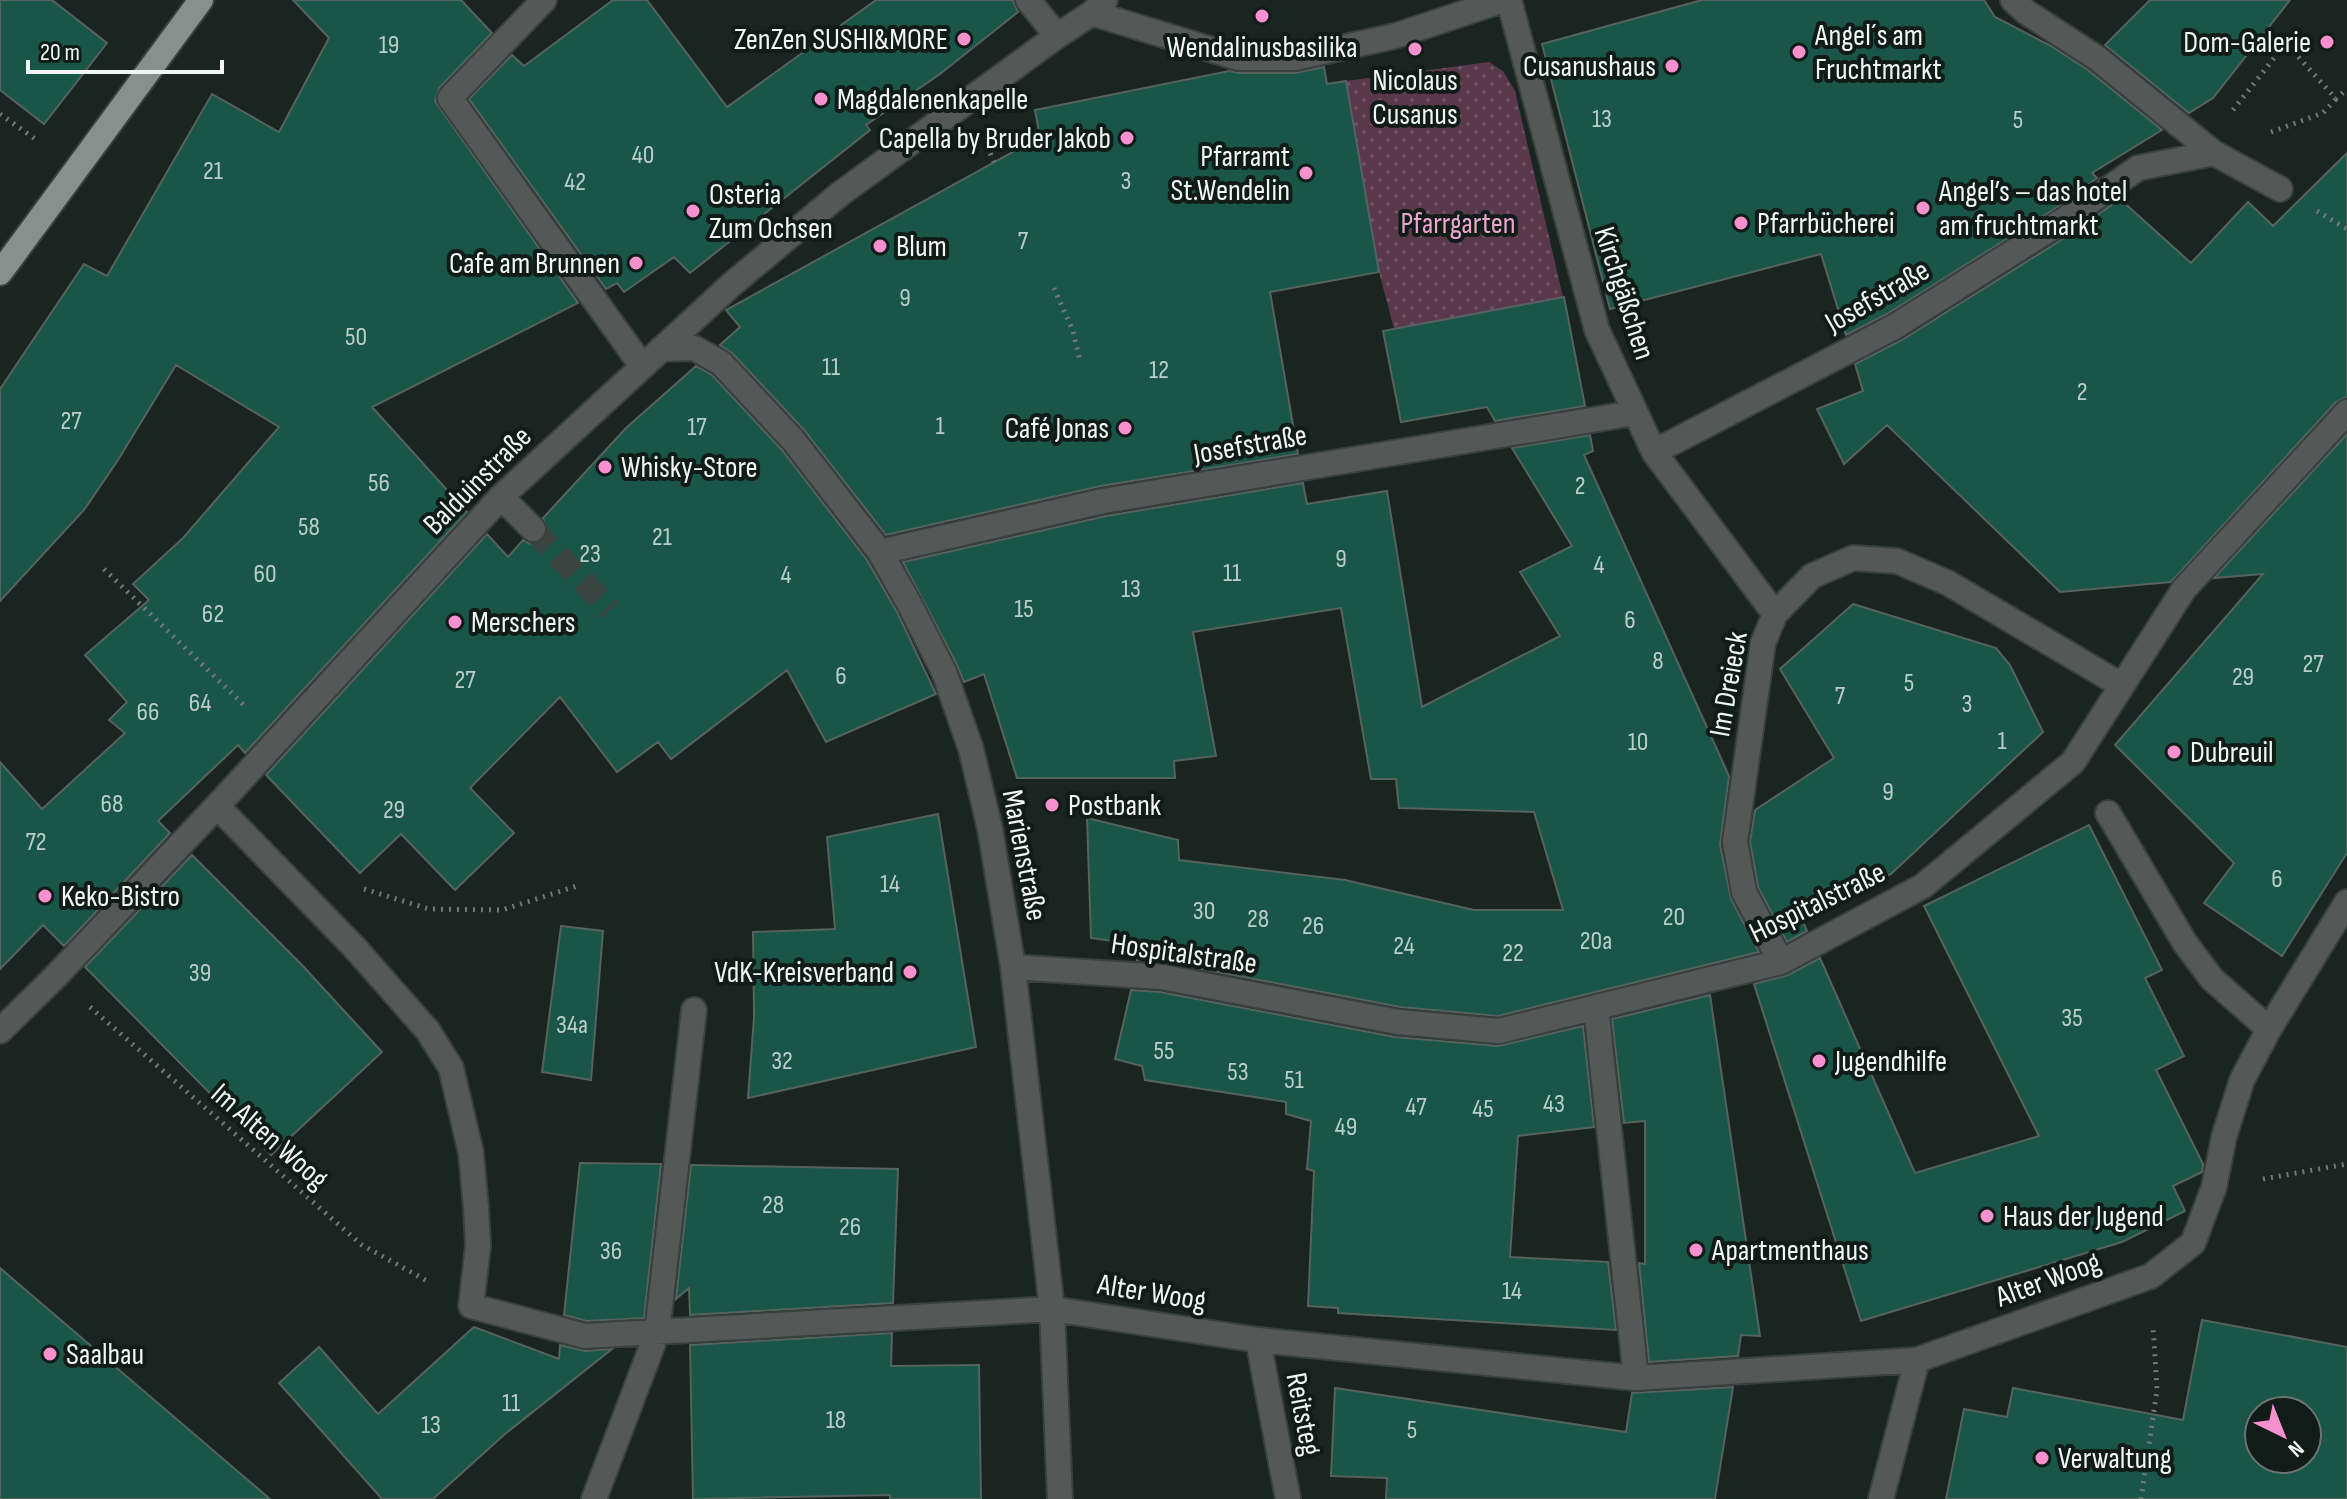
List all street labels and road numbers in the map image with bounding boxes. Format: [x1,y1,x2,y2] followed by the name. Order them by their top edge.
[1586,222,1662,364] street label: Kirchgäßchen
[1818,253,1936,342] street label: Josefstraße
[1190,417,1310,473] street label: Josefstraße
[416,419,539,542] street label: Balduinstraße
[1702,628,1756,740] street label: Im Dreieck
[994,787,1054,924] street label: Marienstraße
[1744,855,1891,951] street label: Hospitalstraße
[1109,926,1259,982] street label: Hospitalstraße
[203,1076,335,1197] street label: Im Alten Woog
[1990,1244,2106,1316] street label: Alter Woog
[1094,1267,1208,1319] street label: Alter Woog
[1277,1370,1329,1459] street label: Reitsteg

